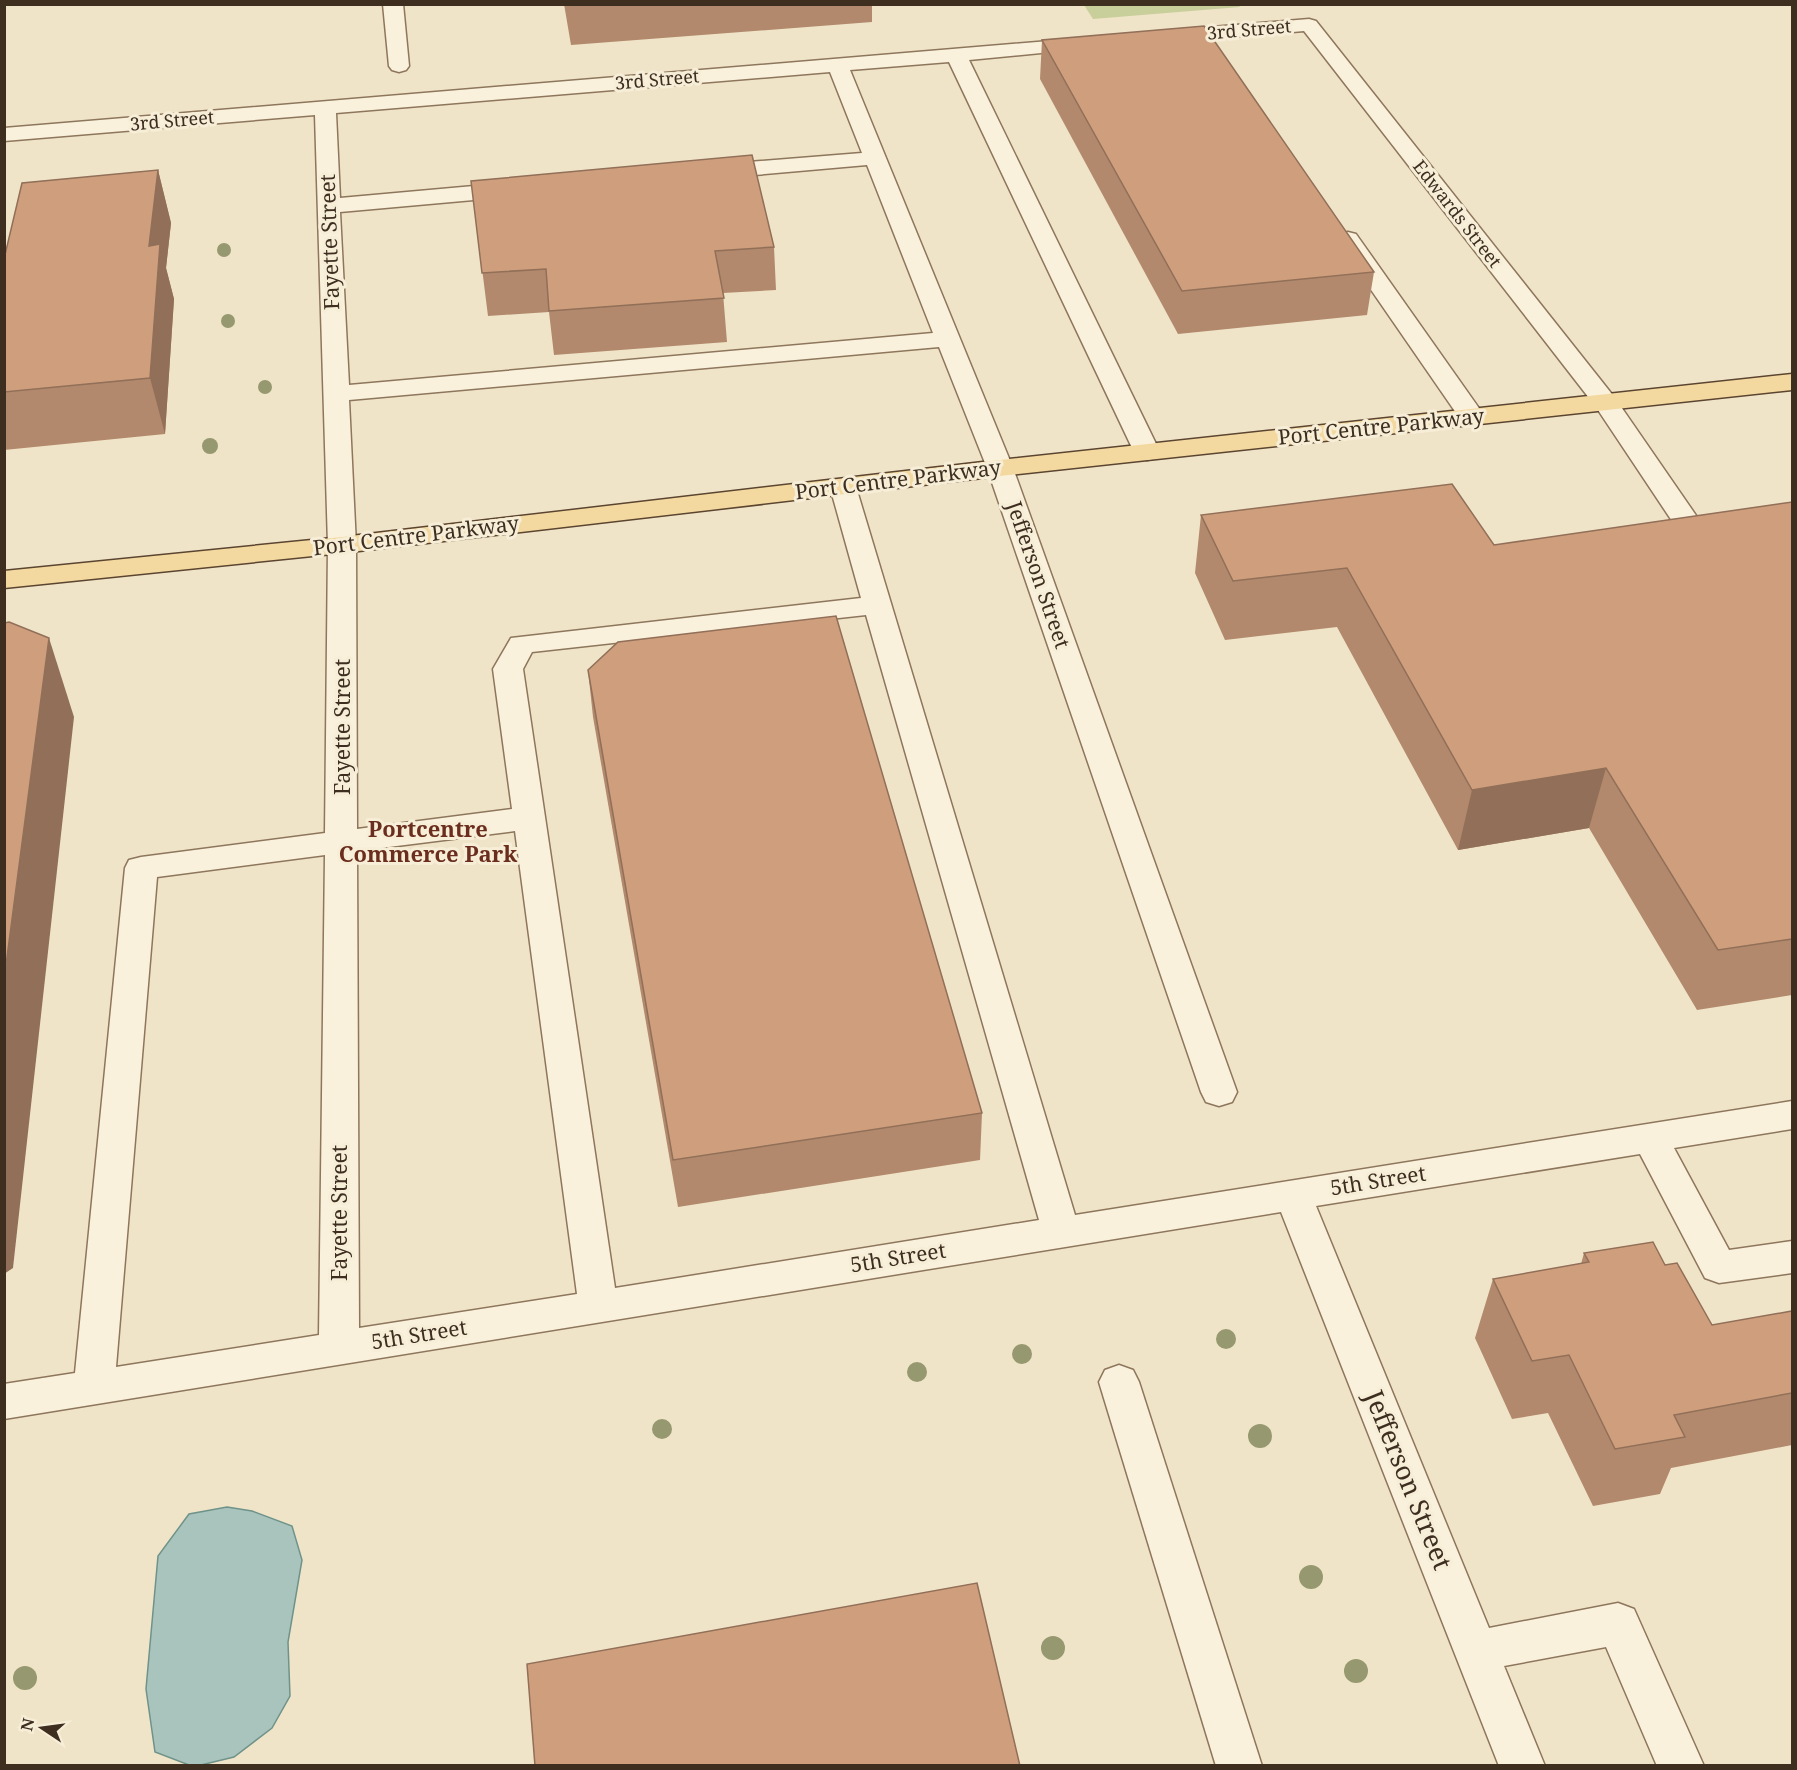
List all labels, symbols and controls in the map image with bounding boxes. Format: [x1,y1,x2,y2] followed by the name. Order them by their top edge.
[1206,13,1292,45] street label: 3rd Street
[614,63,700,95] street label: 3rd Street
[129,104,215,136] street label: 3rd Street
[1408,155,1507,272] street label: Edwards Street
[313,174,345,311] street label: Fayette Street
[1276,401,1486,451] street label: Port Centre Parkway
[793,452,1003,506] street label: Port Centre Parkway
[1000,496,1077,652] street label: Jefferson Street
[311,508,521,562] street label: Port Centre Parkway
[328,659,356,795] street label: Fayette Street
[339,813,517,868] district label: Portcentre Commerce Park
[325,1145,353,1281] street label: Fayette Street
[1328,1159,1428,1201] street label: 5th Street
[848,1236,948,1278] street label: 5th Street
[369,1313,469,1355] street label: 5th Street
[1356,1384,1461,1575] street label: Jefferson Street
[12,1698,72,1758] north arrow
[15,1716,40,1733] text: N

